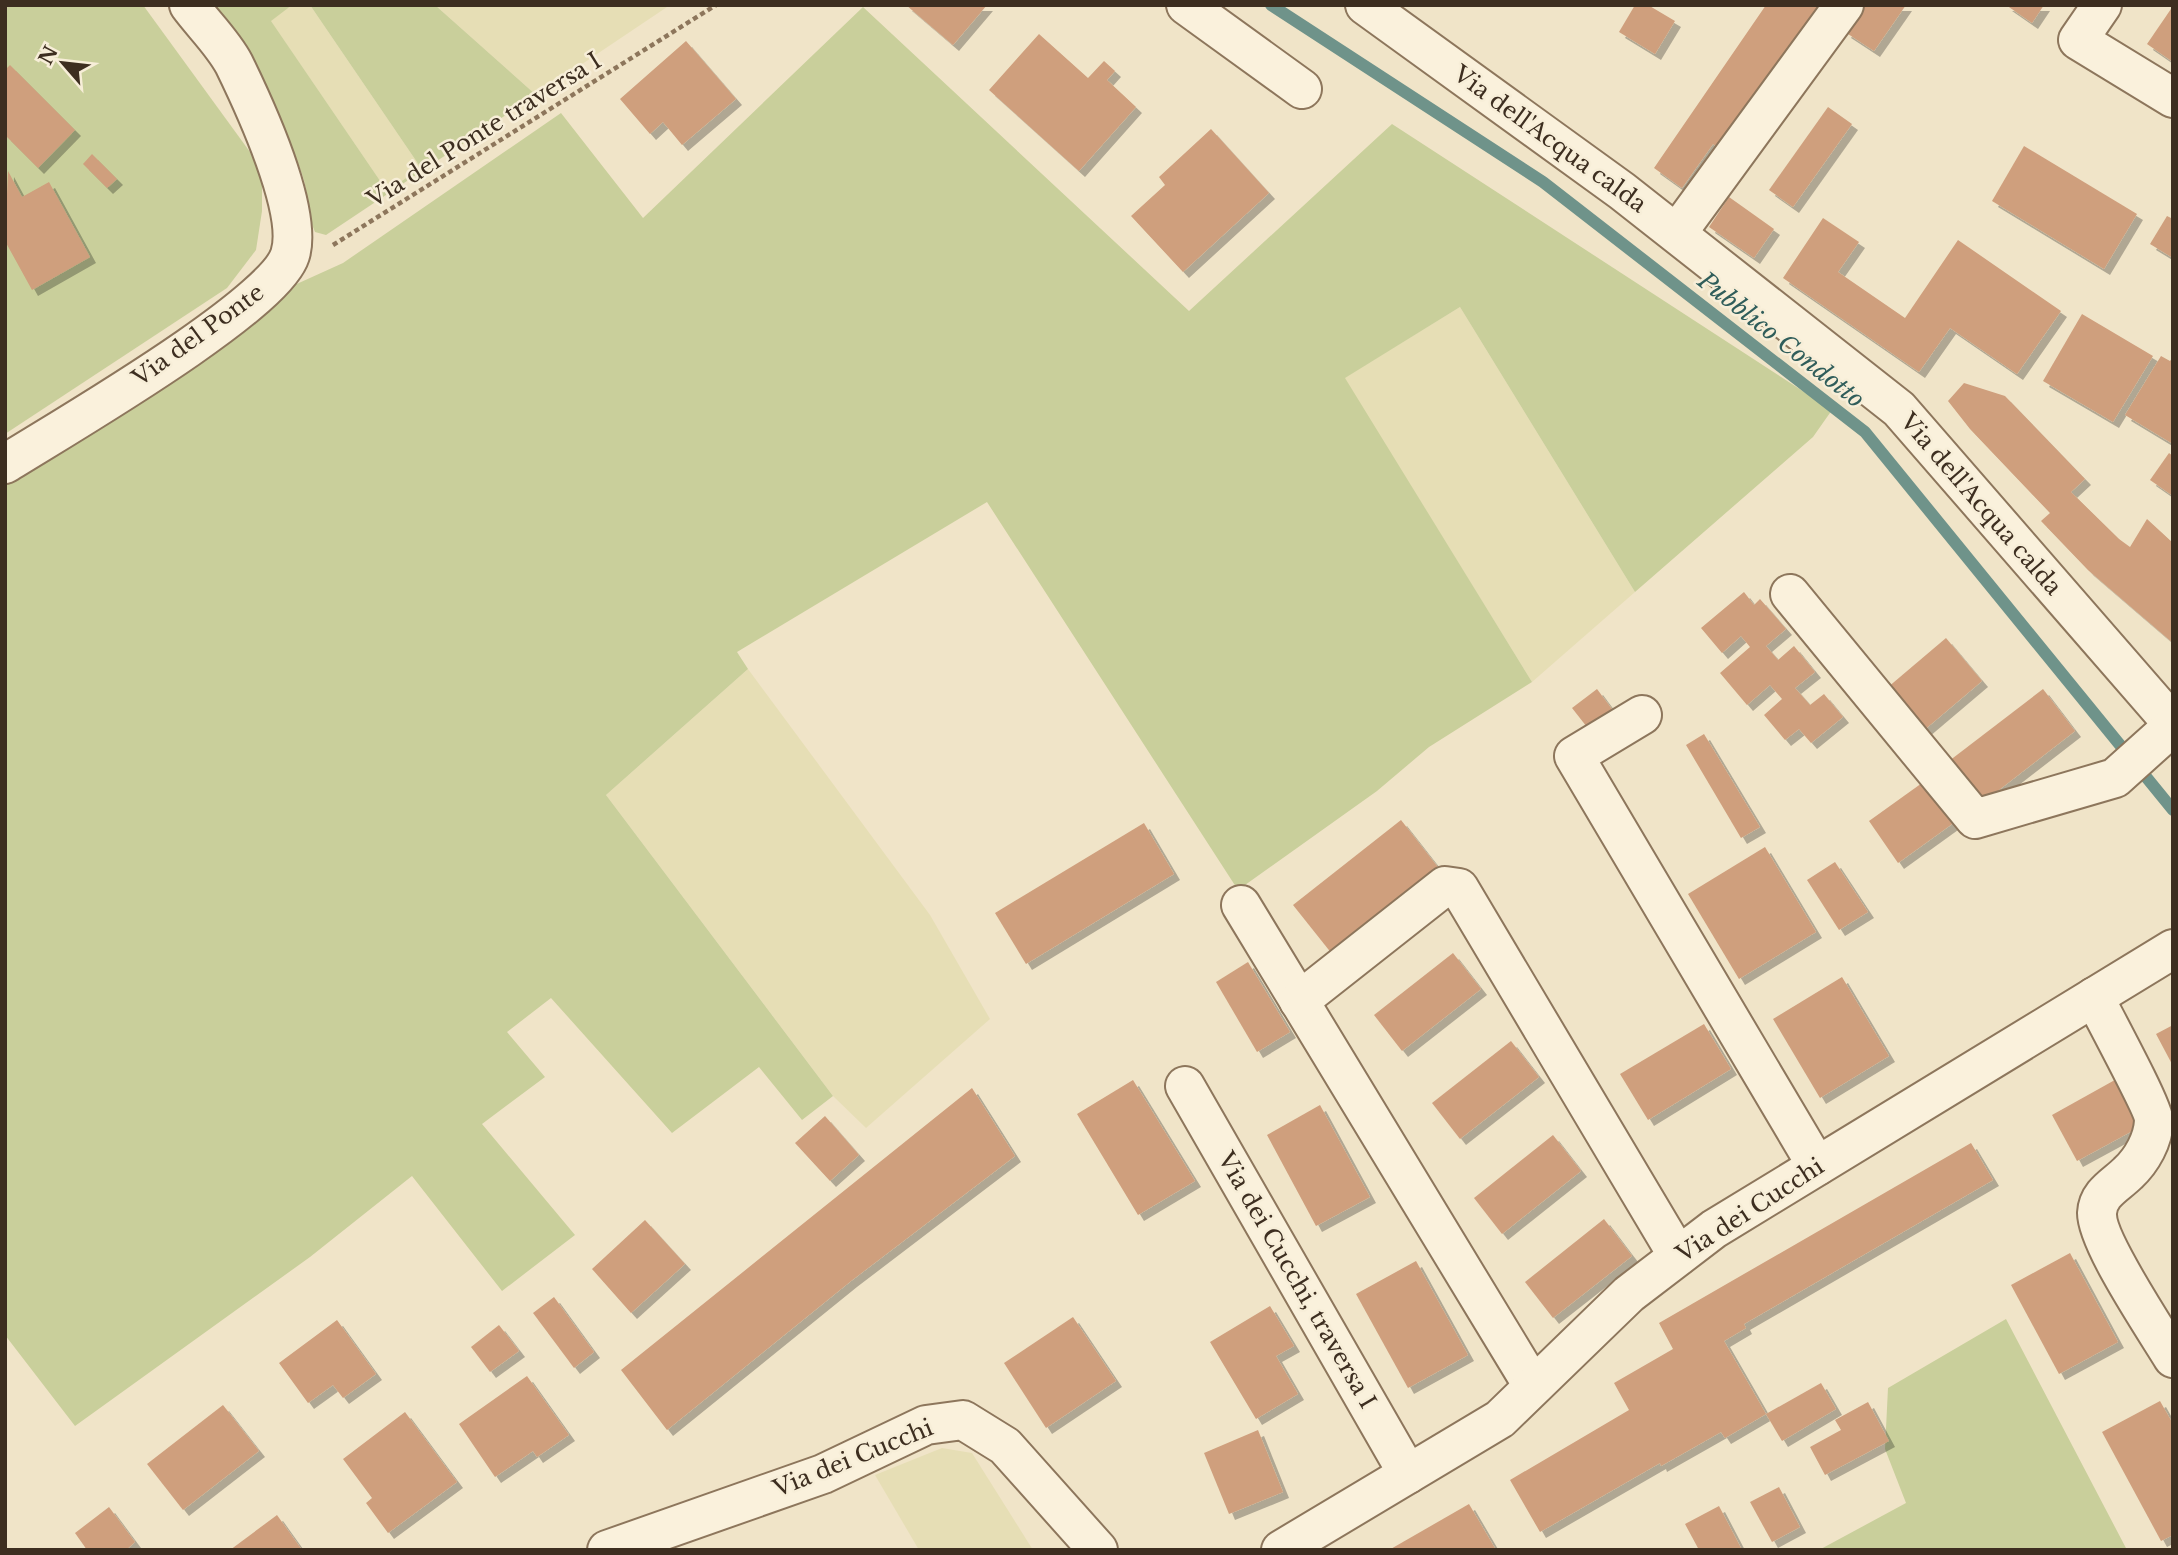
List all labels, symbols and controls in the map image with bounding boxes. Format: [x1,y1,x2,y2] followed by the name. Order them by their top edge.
[28,28,98,98] north arrow
[34,42,63,69] text: N
[361,46,606,214] street label: Via del Ponte traversa I
[1447,59,1652,219] street label: Via dell'Acqua calda
[1691,265,1870,414] water label: Pubblico Condotto
[126,278,269,393] street label: Via del Ponte
[1894,407,2068,601] street label: Via dell'Acqua calda
[1211,1146,1382,1413] street label: Via dei Cucchi, traversa I
[1670,1152,1829,1269] street label: Via dei Cucchi
[768,1413,937,1503] street label: Via dei Cucchi

